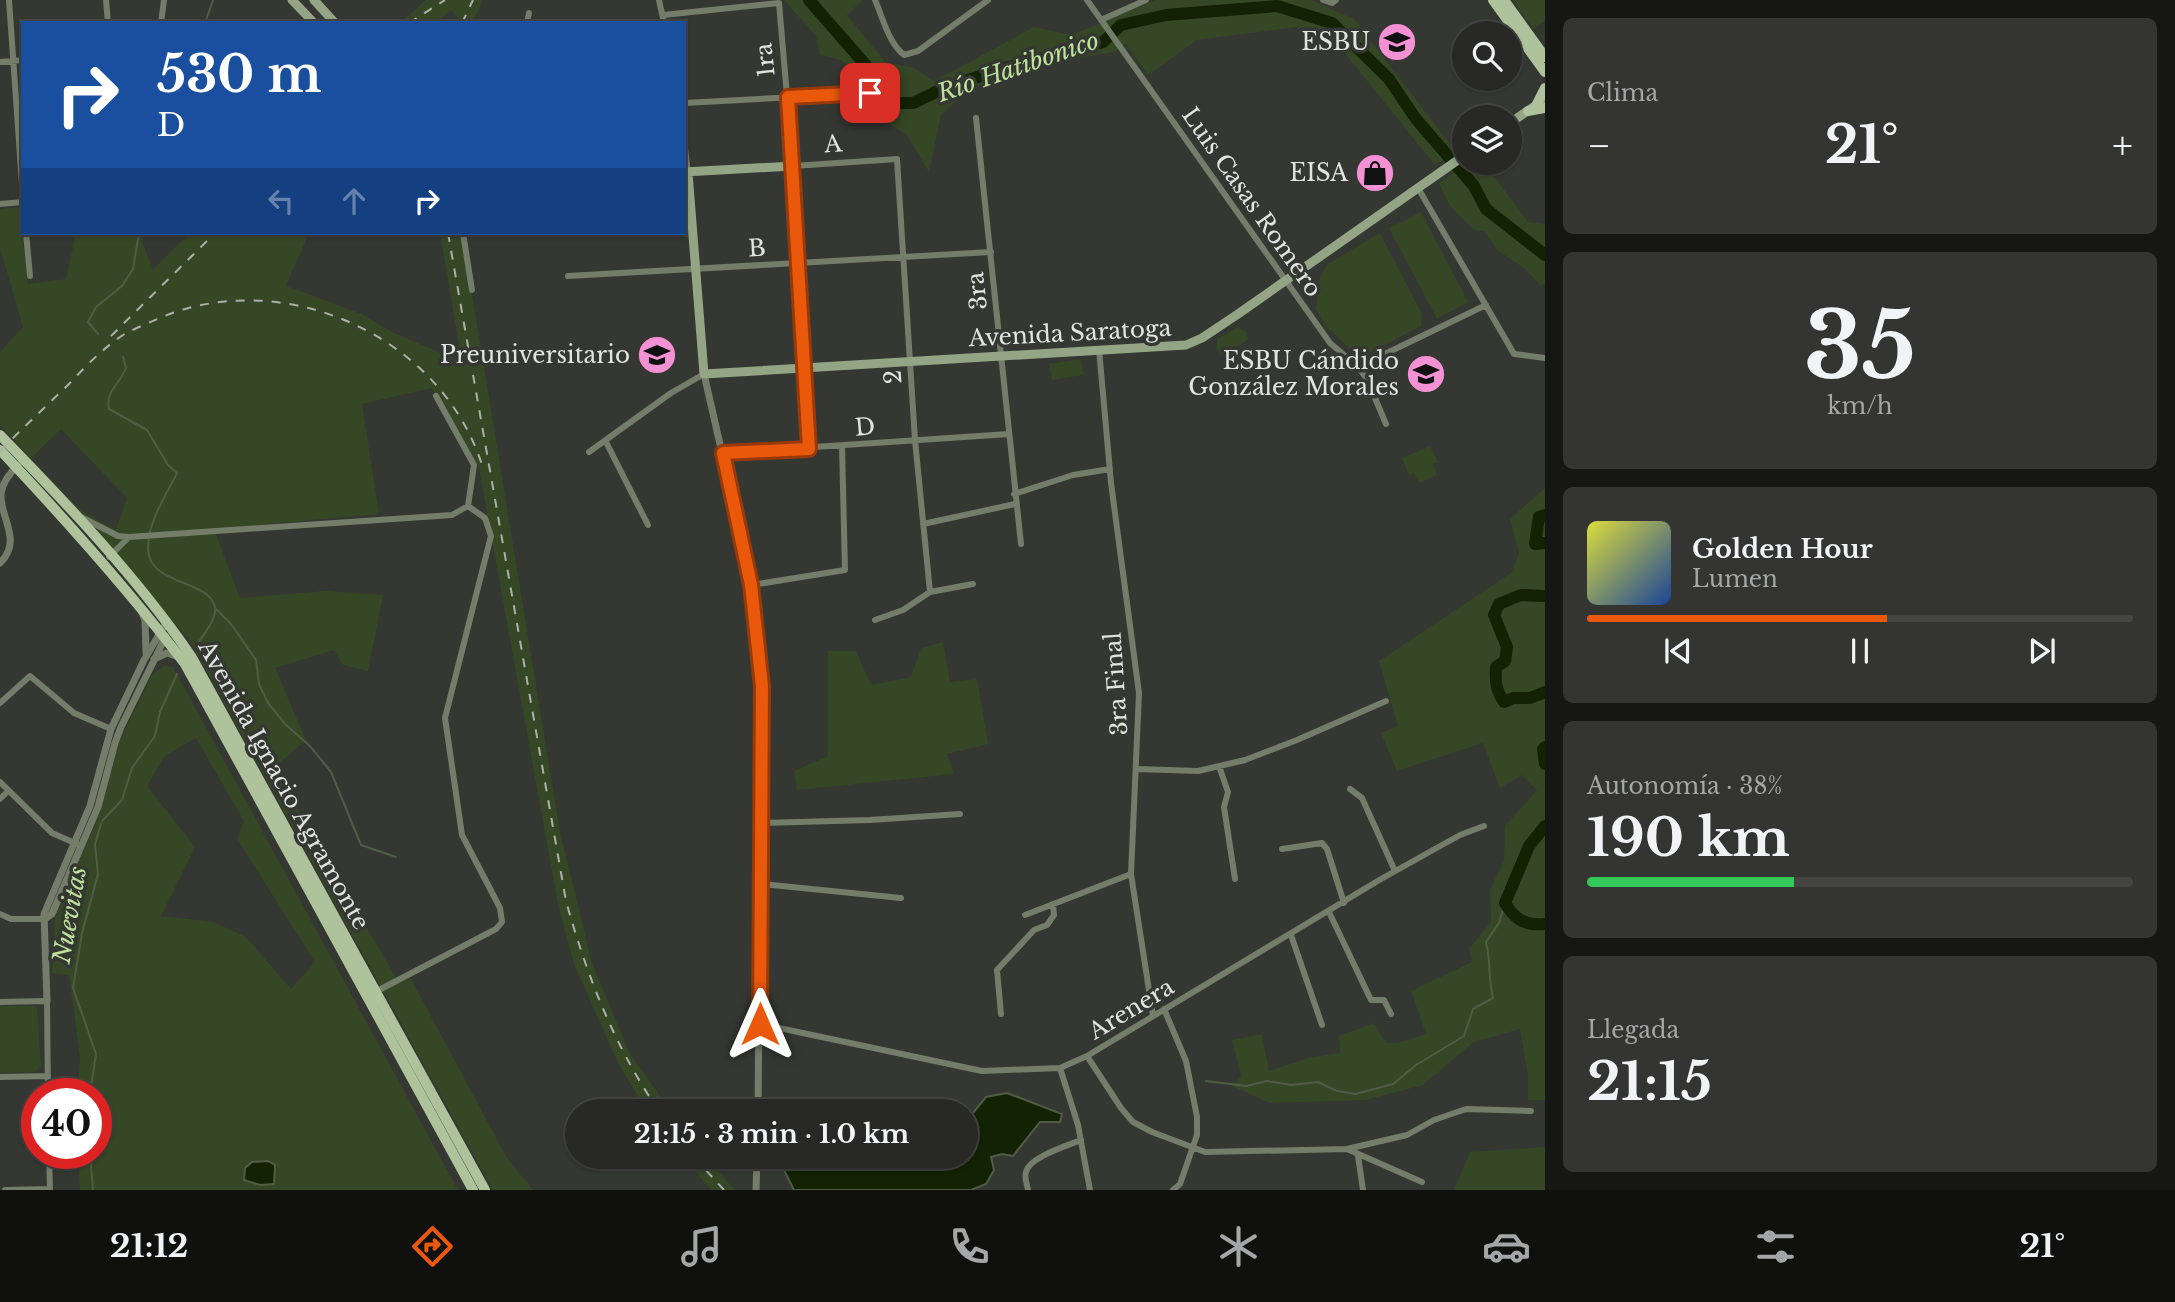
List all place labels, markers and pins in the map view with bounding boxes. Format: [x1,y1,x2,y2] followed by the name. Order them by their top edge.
[1376,21,1418,63] school or university icon: ESBU
[1301,28,1370,56] place label: ESBU
[840,63,900,123] pin
[1354,152,1396,194] shop icon: EISA
[1290,159,1349,187] place label: EISA
[636,334,678,376] school or university icon: Preuniversitario
[440,341,630,369] place label: Preuniversitario
[1188,347,1399,401] place label: ESBU Cándido González Morales
[1405,353,1447,395] school or university icon: ESBU Cándido González Morales

